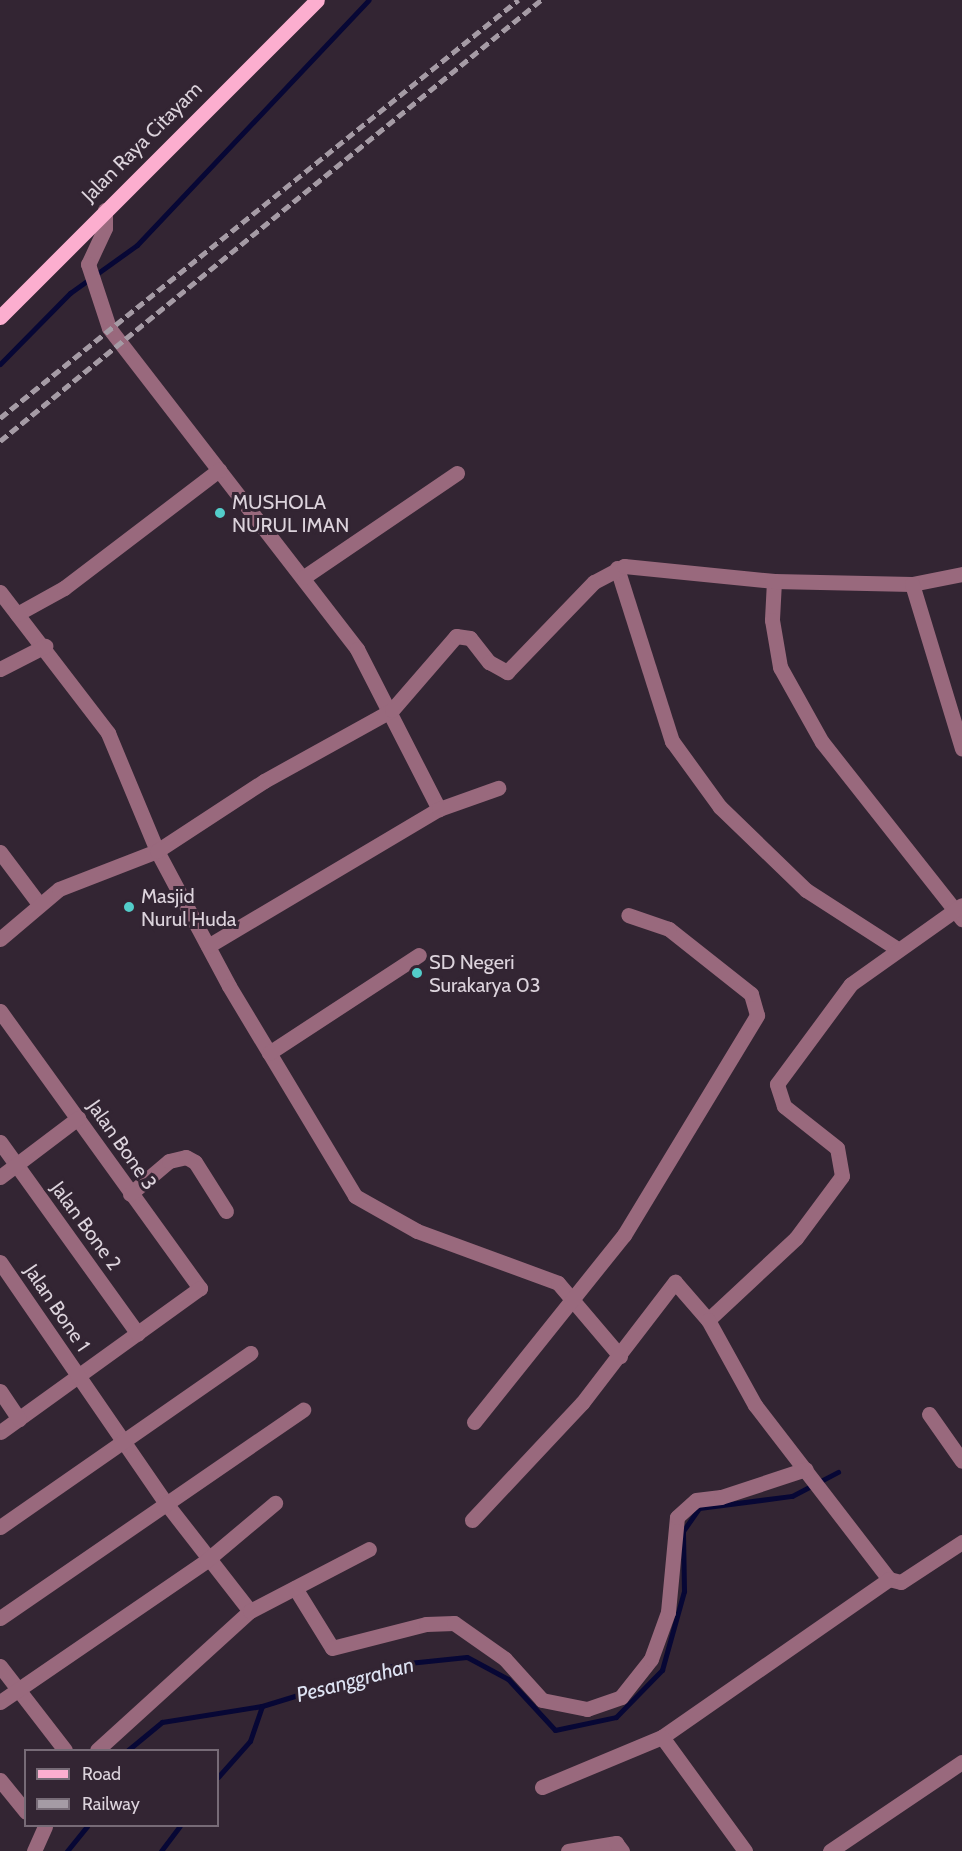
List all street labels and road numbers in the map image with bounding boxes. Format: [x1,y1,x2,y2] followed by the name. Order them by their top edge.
[77,77,207,207] street label: Jalan Raya Citayam
[82,1095,162,1195] street label: Jalan Bone 3
[46,1177,126,1275] street label: Jalan Bone 2
[19,1260,95,1356] street label: Jalan Bone 1

